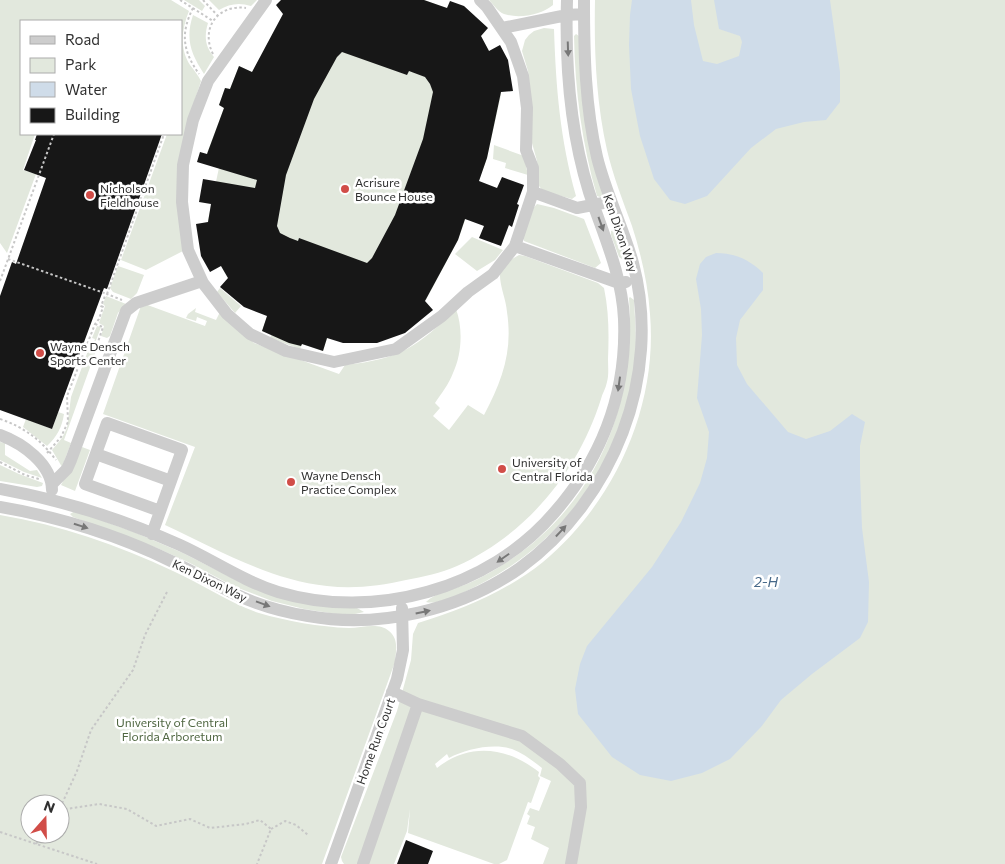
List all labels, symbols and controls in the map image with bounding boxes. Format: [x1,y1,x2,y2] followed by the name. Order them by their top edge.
[20,20,182,135] legend
[65,30,100,48] text: Road
[564,41,572,57] one-way arrow
[65,55,96,73] text: Park
[65,80,107,98] text: Water
[65,105,120,123] text: Building
[355,175,433,203] place label: Acrisure Bounce House
[100,181,159,209] place label: Nicholson Fieldhouse
[339,183,351,195] marker: Acrisure Bounce House
[84,189,96,201] marker: Nicholson Fieldhouse
[601,192,641,274] street label: Ken Dixon Way
[598,217,605,232] one-way arrow
[50,339,130,367] place label: Wayne Densch Sports Center
[34,347,46,359] marker: Wayne Densch Sports Center
[615,376,623,392] one-way arrow
[512,455,593,483] place label: University of Central Florida
[496,463,508,475] marker: University of Central Florida
[301,468,397,496] place label: Wayne Densch Practice Complex
[285,476,297,488] marker: Wayne Densch Practice Complex
[74,523,89,531] one-way arrow
[555,526,567,538] one-way arrow
[496,553,510,563] one-way arrow
[170,556,250,604] street label: Ken Dixon Way
[753,573,779,590] water label: 2-H
[255,601,270,608] one-way arrow
[415,607,431,615] one-way arrow
[353,696,397,786] street label: Home Run Court
[116,715,228,743] park label: University of Central Florida Arboretum
[20,794,70,844] north arrow
[42,797,57,816] text: N

